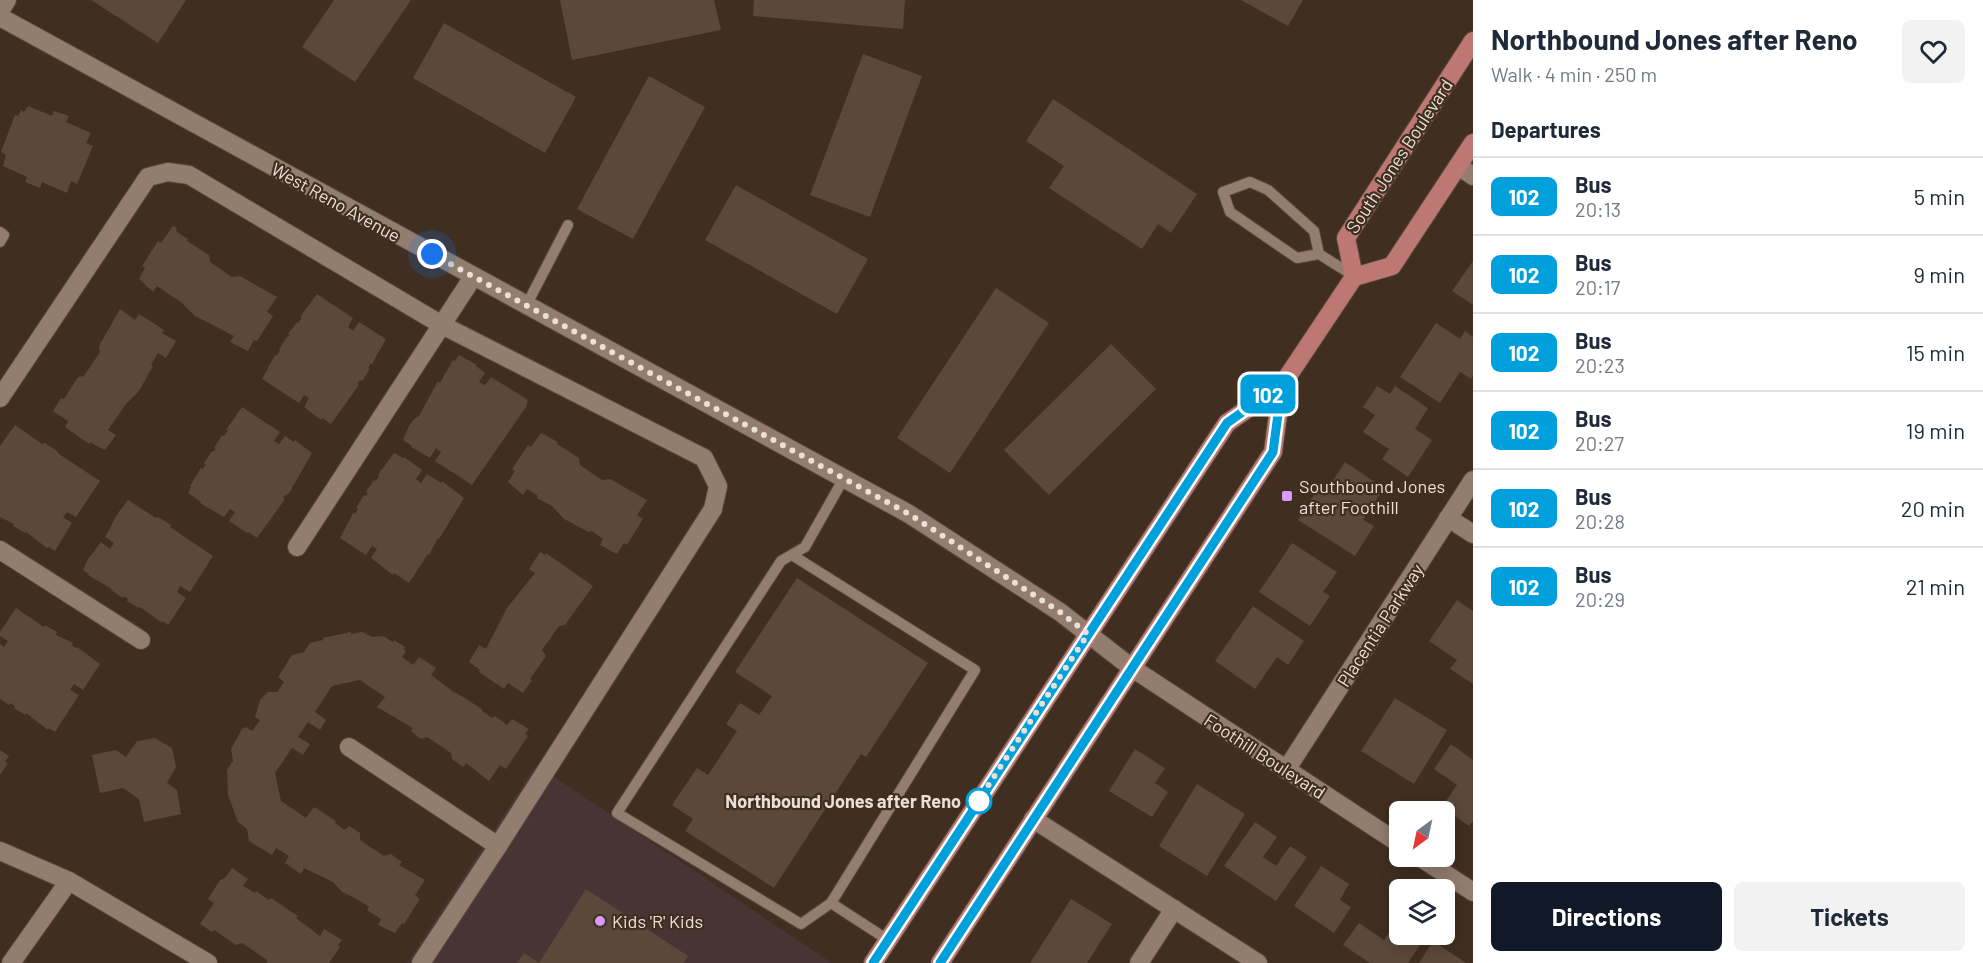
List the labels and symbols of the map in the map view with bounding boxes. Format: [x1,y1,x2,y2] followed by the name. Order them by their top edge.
[1341,75,1457,237] street label: South Jones Boulevard
[268,157,404,247] street label: West Reno Avenue
[417,239,447,269] your location
[1234,374,1302,414] line badge: 102
[1299,475,1445,518] place label: Southbound Jones after Foothill
[1280,489,1294,503] marker: Southbound Jones after Foothill
[1332,559,1428,691] street label: Placentia Parkway
[1200,709,1330,803] street label: Foothill Boulevard
[966,788,992,814] marker: Northbound Jones after Reno
[725,790,961,812] place label: Northbound Jones after Reno
[1389,801,1455,867] north arrow
[612,910,703,932] place label: Kids 'R' Kids
[593,914,607,928] marker: Kids 'R' Kids

